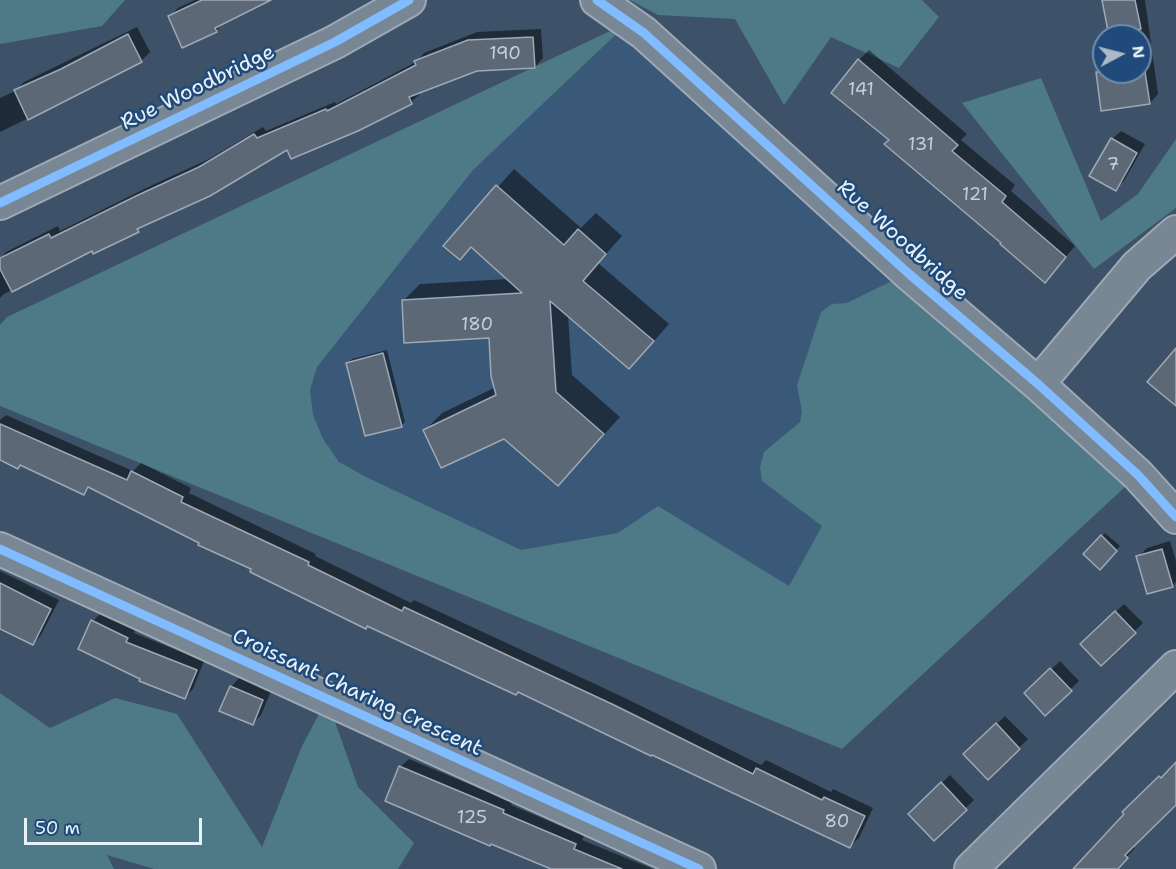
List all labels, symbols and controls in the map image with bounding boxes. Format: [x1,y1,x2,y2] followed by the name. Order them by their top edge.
[1092,24,1152,84] north arrow
[117,40,279,136] street label: Rue Woodbridge
[489,43,521,65] house number: 190
[1127,44,1150,60] text: N
[848,79,874,101] house number: 141
[908,134,934,156] house number: 131
[1107,154,1119,176] house number: 7
[831,175,973,307] street label: Rue Woodbridge
[962,184,988,206] house number: 121
[461,314,493,336] house number: 180
[228,624,486,762] street label: Croissant Charing Crescent
[27,806,206,844] scale bar
[457,807,487,829] house number: 125
[825,811,849,833] house number: 80
[35,816,80,840] text: 50 m

